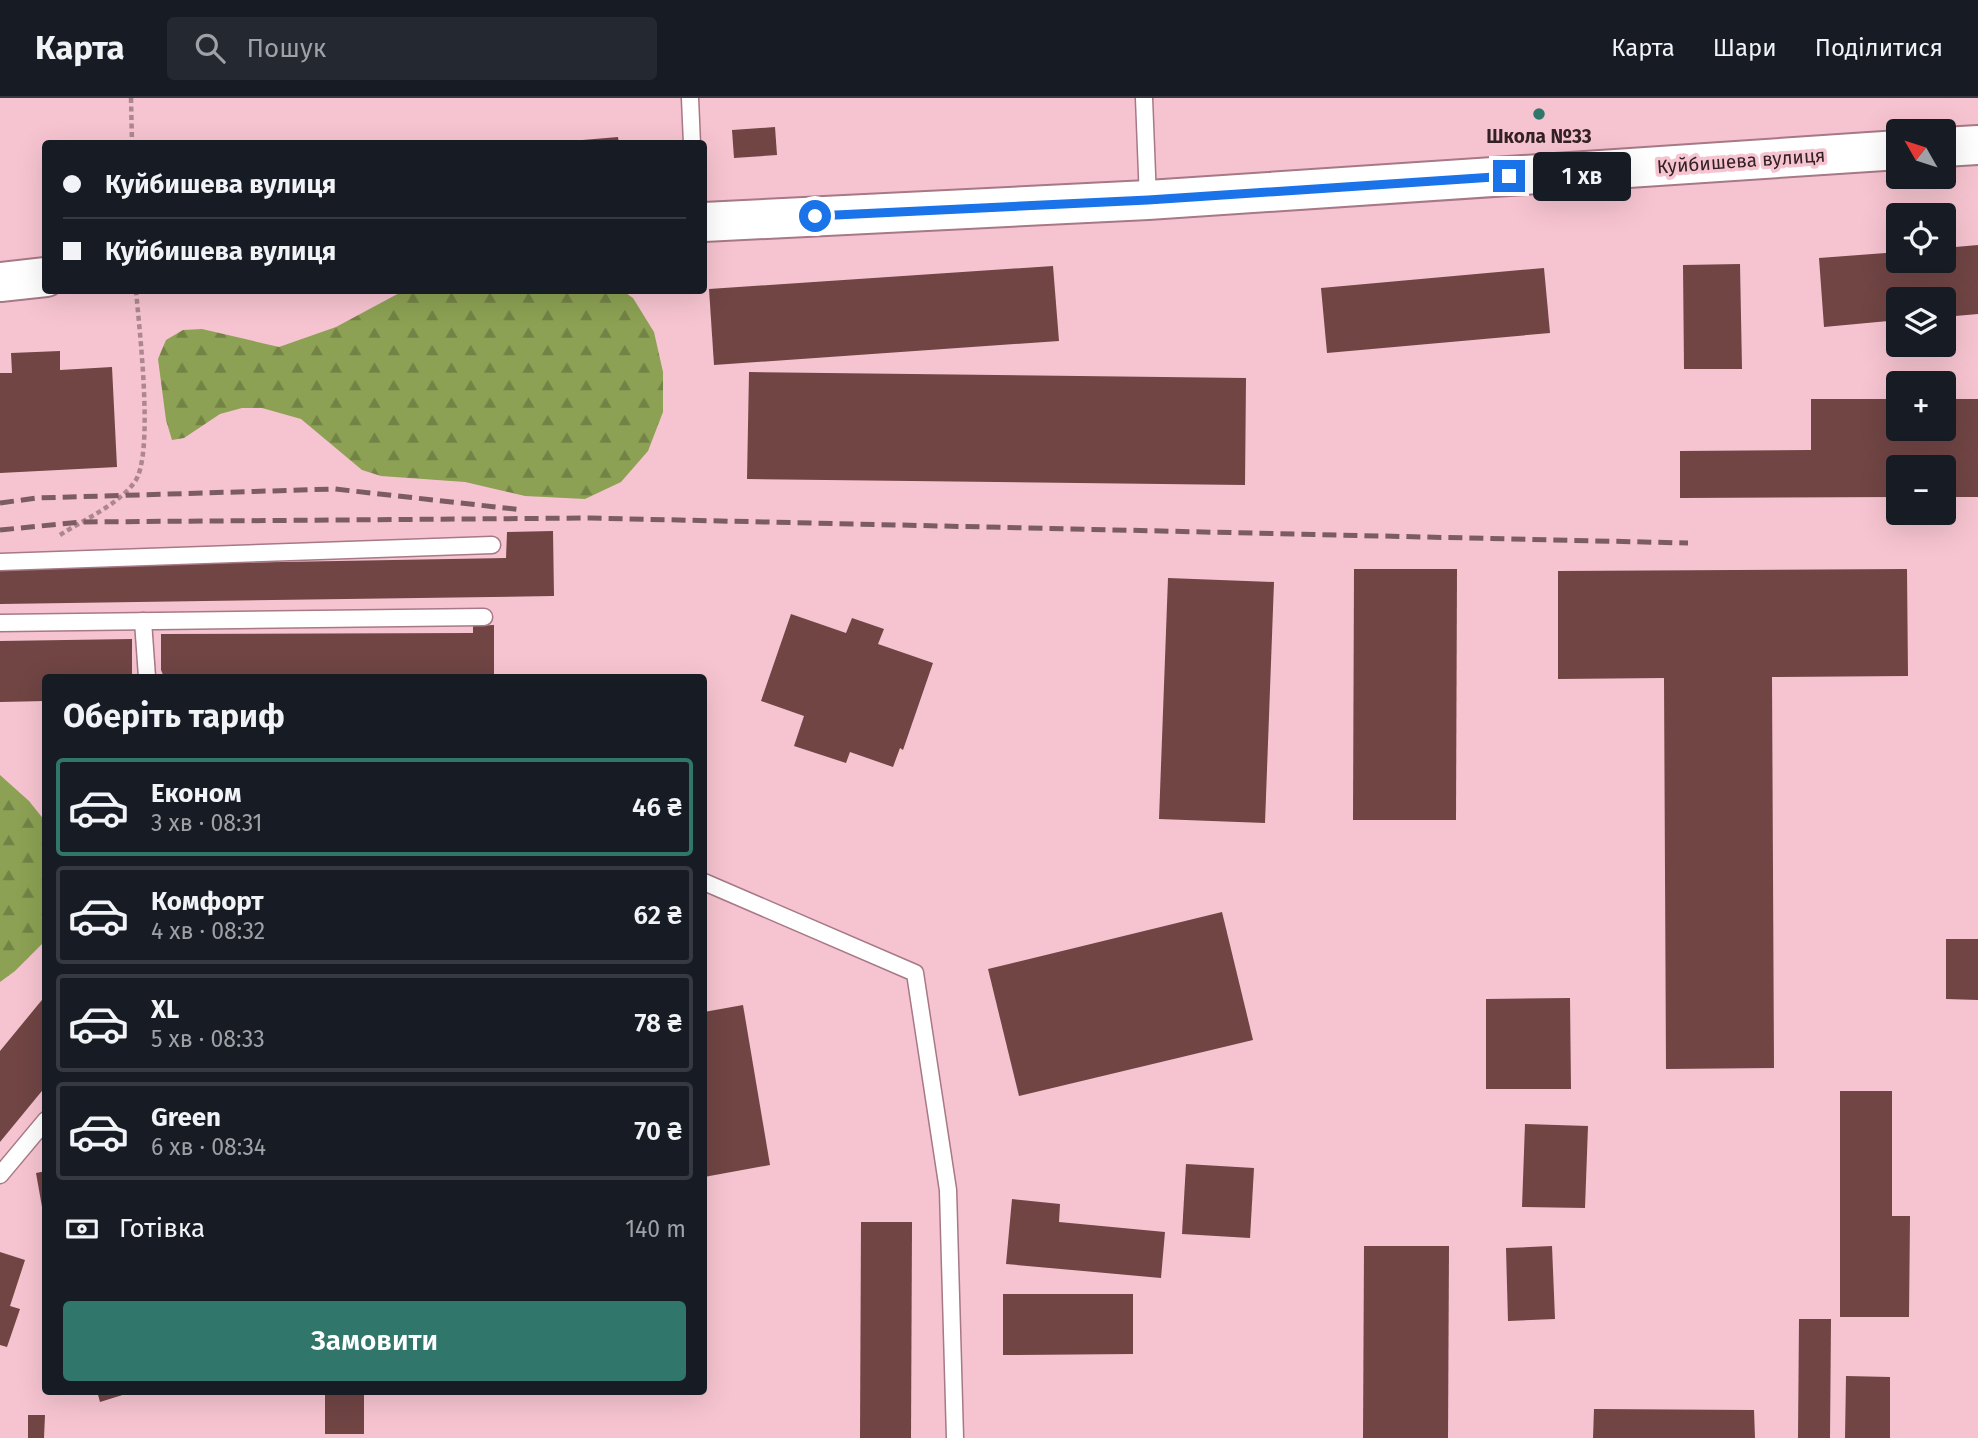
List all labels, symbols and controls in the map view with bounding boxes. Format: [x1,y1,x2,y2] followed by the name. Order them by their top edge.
[167,17,657,80] search box
[35,28,125,68] text: Карта
[191,29,229,67] icon: search
[247,33,326,64] text: Пошук
[1611,34,1675,62] text: Карта
[1713,34,1777,62] text: Шари
[1815,34,1943,62] text: Поділитися
[1531,106,1547,122] marker: Школа №33
[1886,119,1956,189] north arrow
[1886,119,1956,525] map controls
[1486,125,1592,148] place label: Школа №33
[1656,144,1826,178] street label: Куйбишева вулиця
[1534,152,1632,200] callout: 1 хв
[1493,160,1525,192] route end
[1562,162,1602,190] text: 1 хв
[105,169,336,200] text: Куйбишева вулиця
[799,200,831,232] route start
[1886,203,1956,273] button: locate
[105,236,336,267] text: Куйбишева вулиця
[1886,287,1956,357] button: layers
[1886,371,1956,441] button: +
[1886,455,1956,525] button: −
[63,697,285,735] text: Оберіть тариф
[67,776,130,839] icon: car
[151,778,241,809] text: Економ
[632,792,682,823] text: 46 ₴
[151,809,263,837] text: 3 хв · 08:31
[67,884,130,947] icon: car
[151,886,264,917] text: Комфорт
[634,900,682,931] text: 62 ₴
[151,917,265,945] text: 4 хв · 08:32
[67,992,130,1055] icon: car
[151,994,179,1025] text: XL
[634,1008,682,1039] text: 78 ₴
[151,1025,265,1053] text: 5 хв · 08:33
[67,1100,130,1163] icon: car
[151,1102,221,1133] text: Green
[634,1116,682,1147] text: 70 ₴
[151,1133,266,1161] text: 6 хв · 08:34
[63,1210,101,1248] icon: cash
[119,1213,205,1244] text: Готівка
[625,1215,686,1243] text: 140 m
[63,1301,686,1381] button: Замовити

